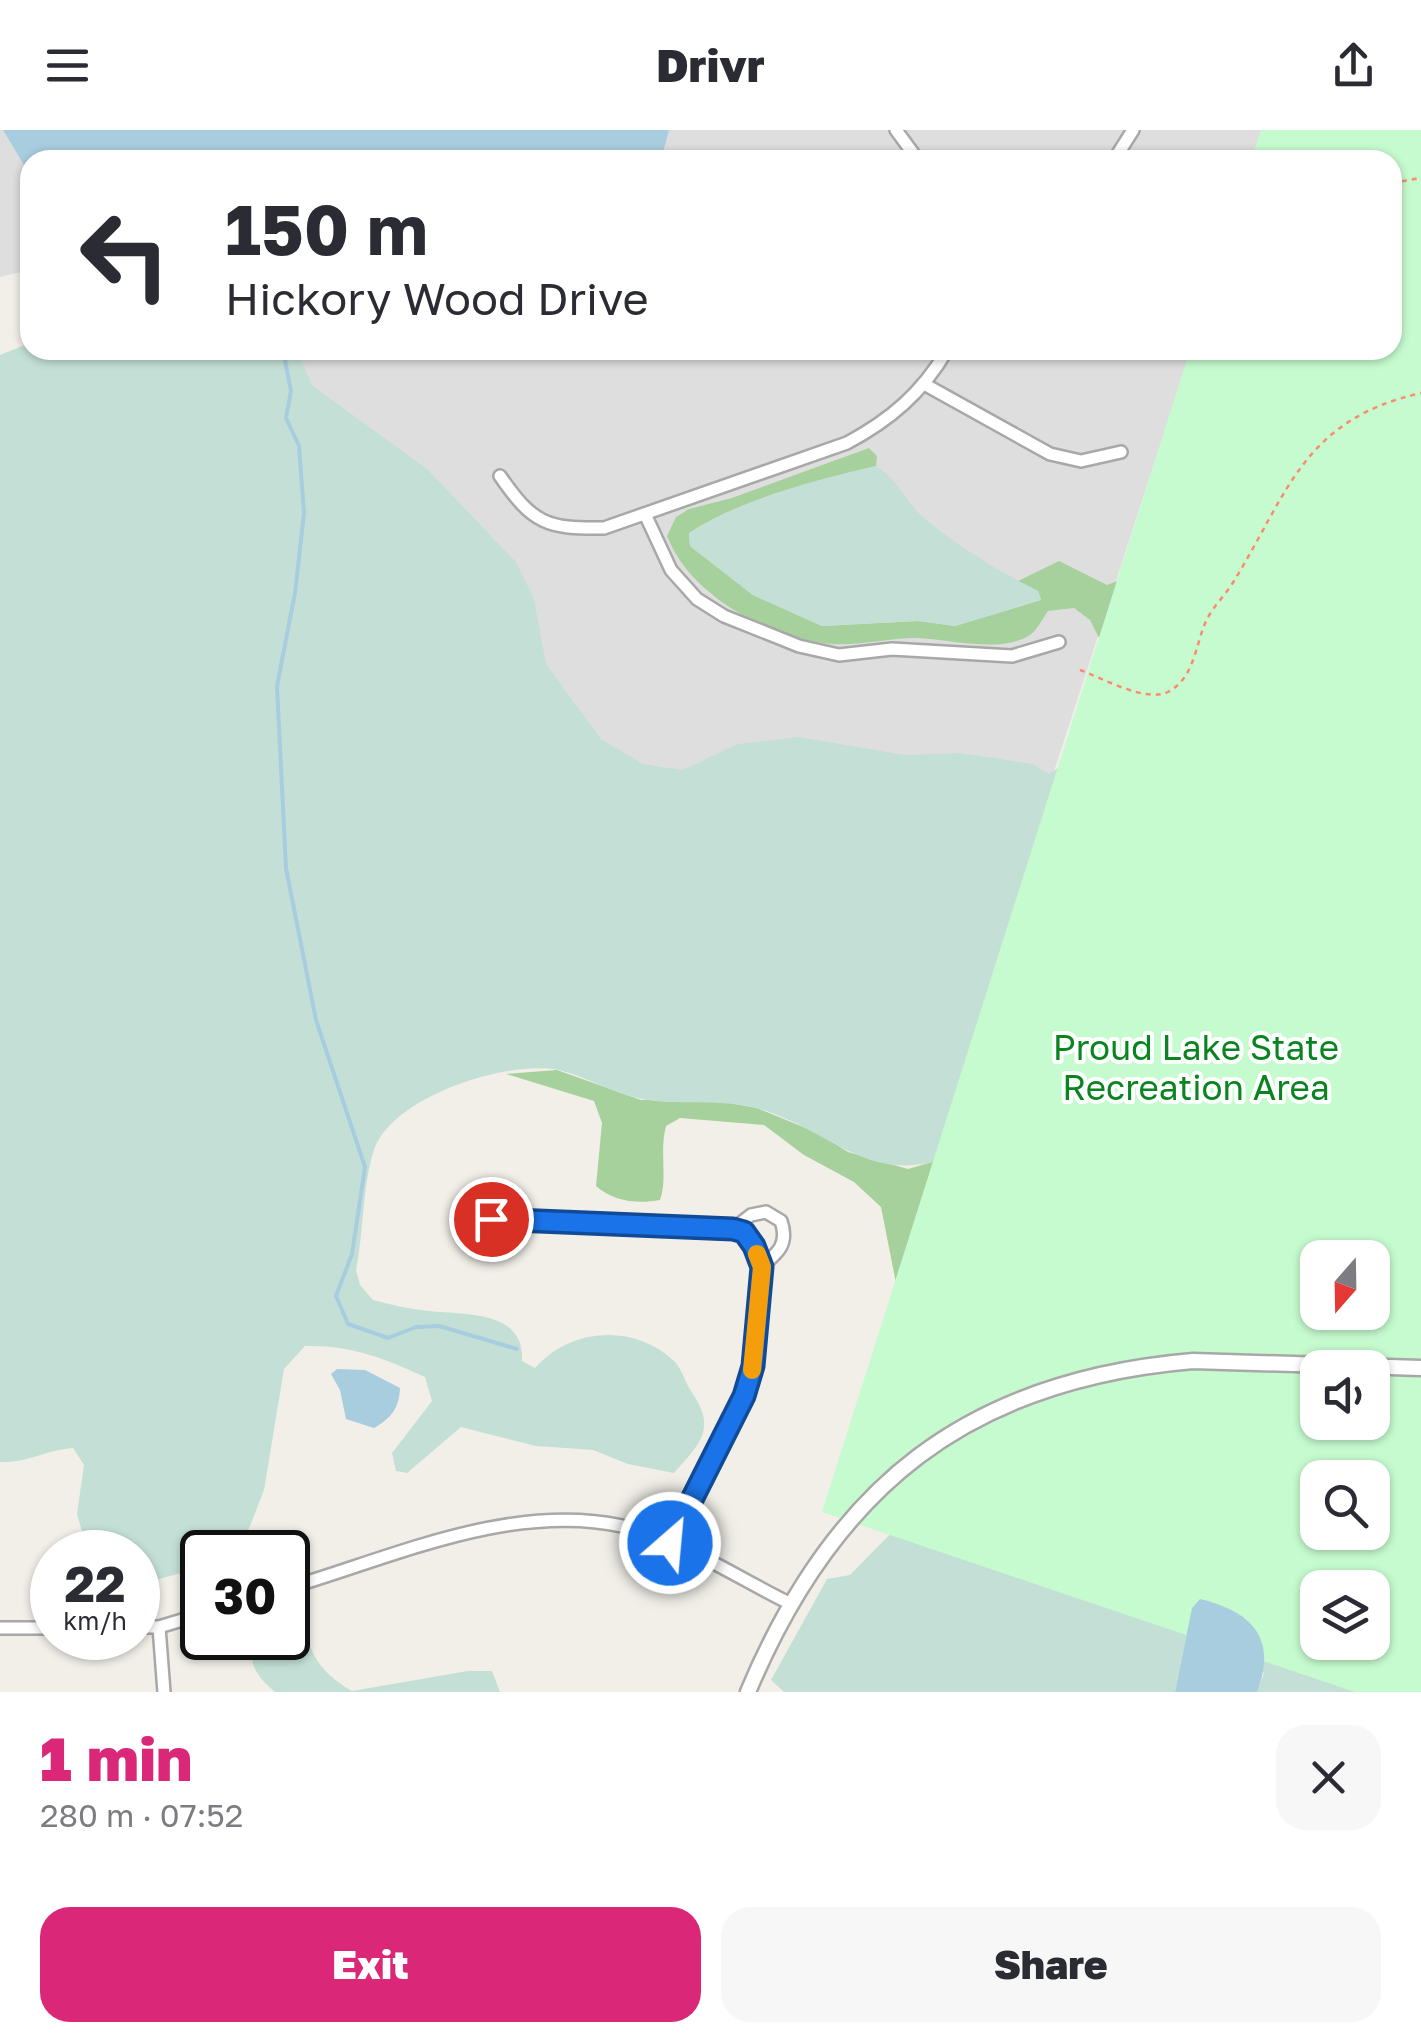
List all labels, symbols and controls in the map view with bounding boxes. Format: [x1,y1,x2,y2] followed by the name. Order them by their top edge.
[40,38,95,93] icon: menu
[656,38,765,92] text: Drivr
[1326,38,1381,93] icon: share
[225,186,428,270] text: 150 m
[60,190,190,320] icon: left
[225,271,649,325] text: Hickory Wood Drive
[1053,1026,1339,1108] park label: Proud Lake State Recreation Area
[449,1177,534,1262] pin
[464,1192,519,1247] icon: arrive
[1300,1240,1390,1330] north arrow
[1300,1240,1390,1660] map controls
[1300,1350,1390,1440] button: sound
[1300,1460,1390,1550] button: search
[618,1491,722,1595] position arrow
[180,1530,310,1660] speed limit sign: 30
[64,1553,125,1613] text: 22
[1300,1570,1390,1660] button: layers
[63,1605,127,1636] text: km/h
[40,1722,192,1794] text: 1 min
[1276,1725,1381,1830] button: close
[40,1796,243,1834] text: 280 m · 07:52
[40,1907,701,2022] button: Exit
[721,1907,1381,2022] button: Share

